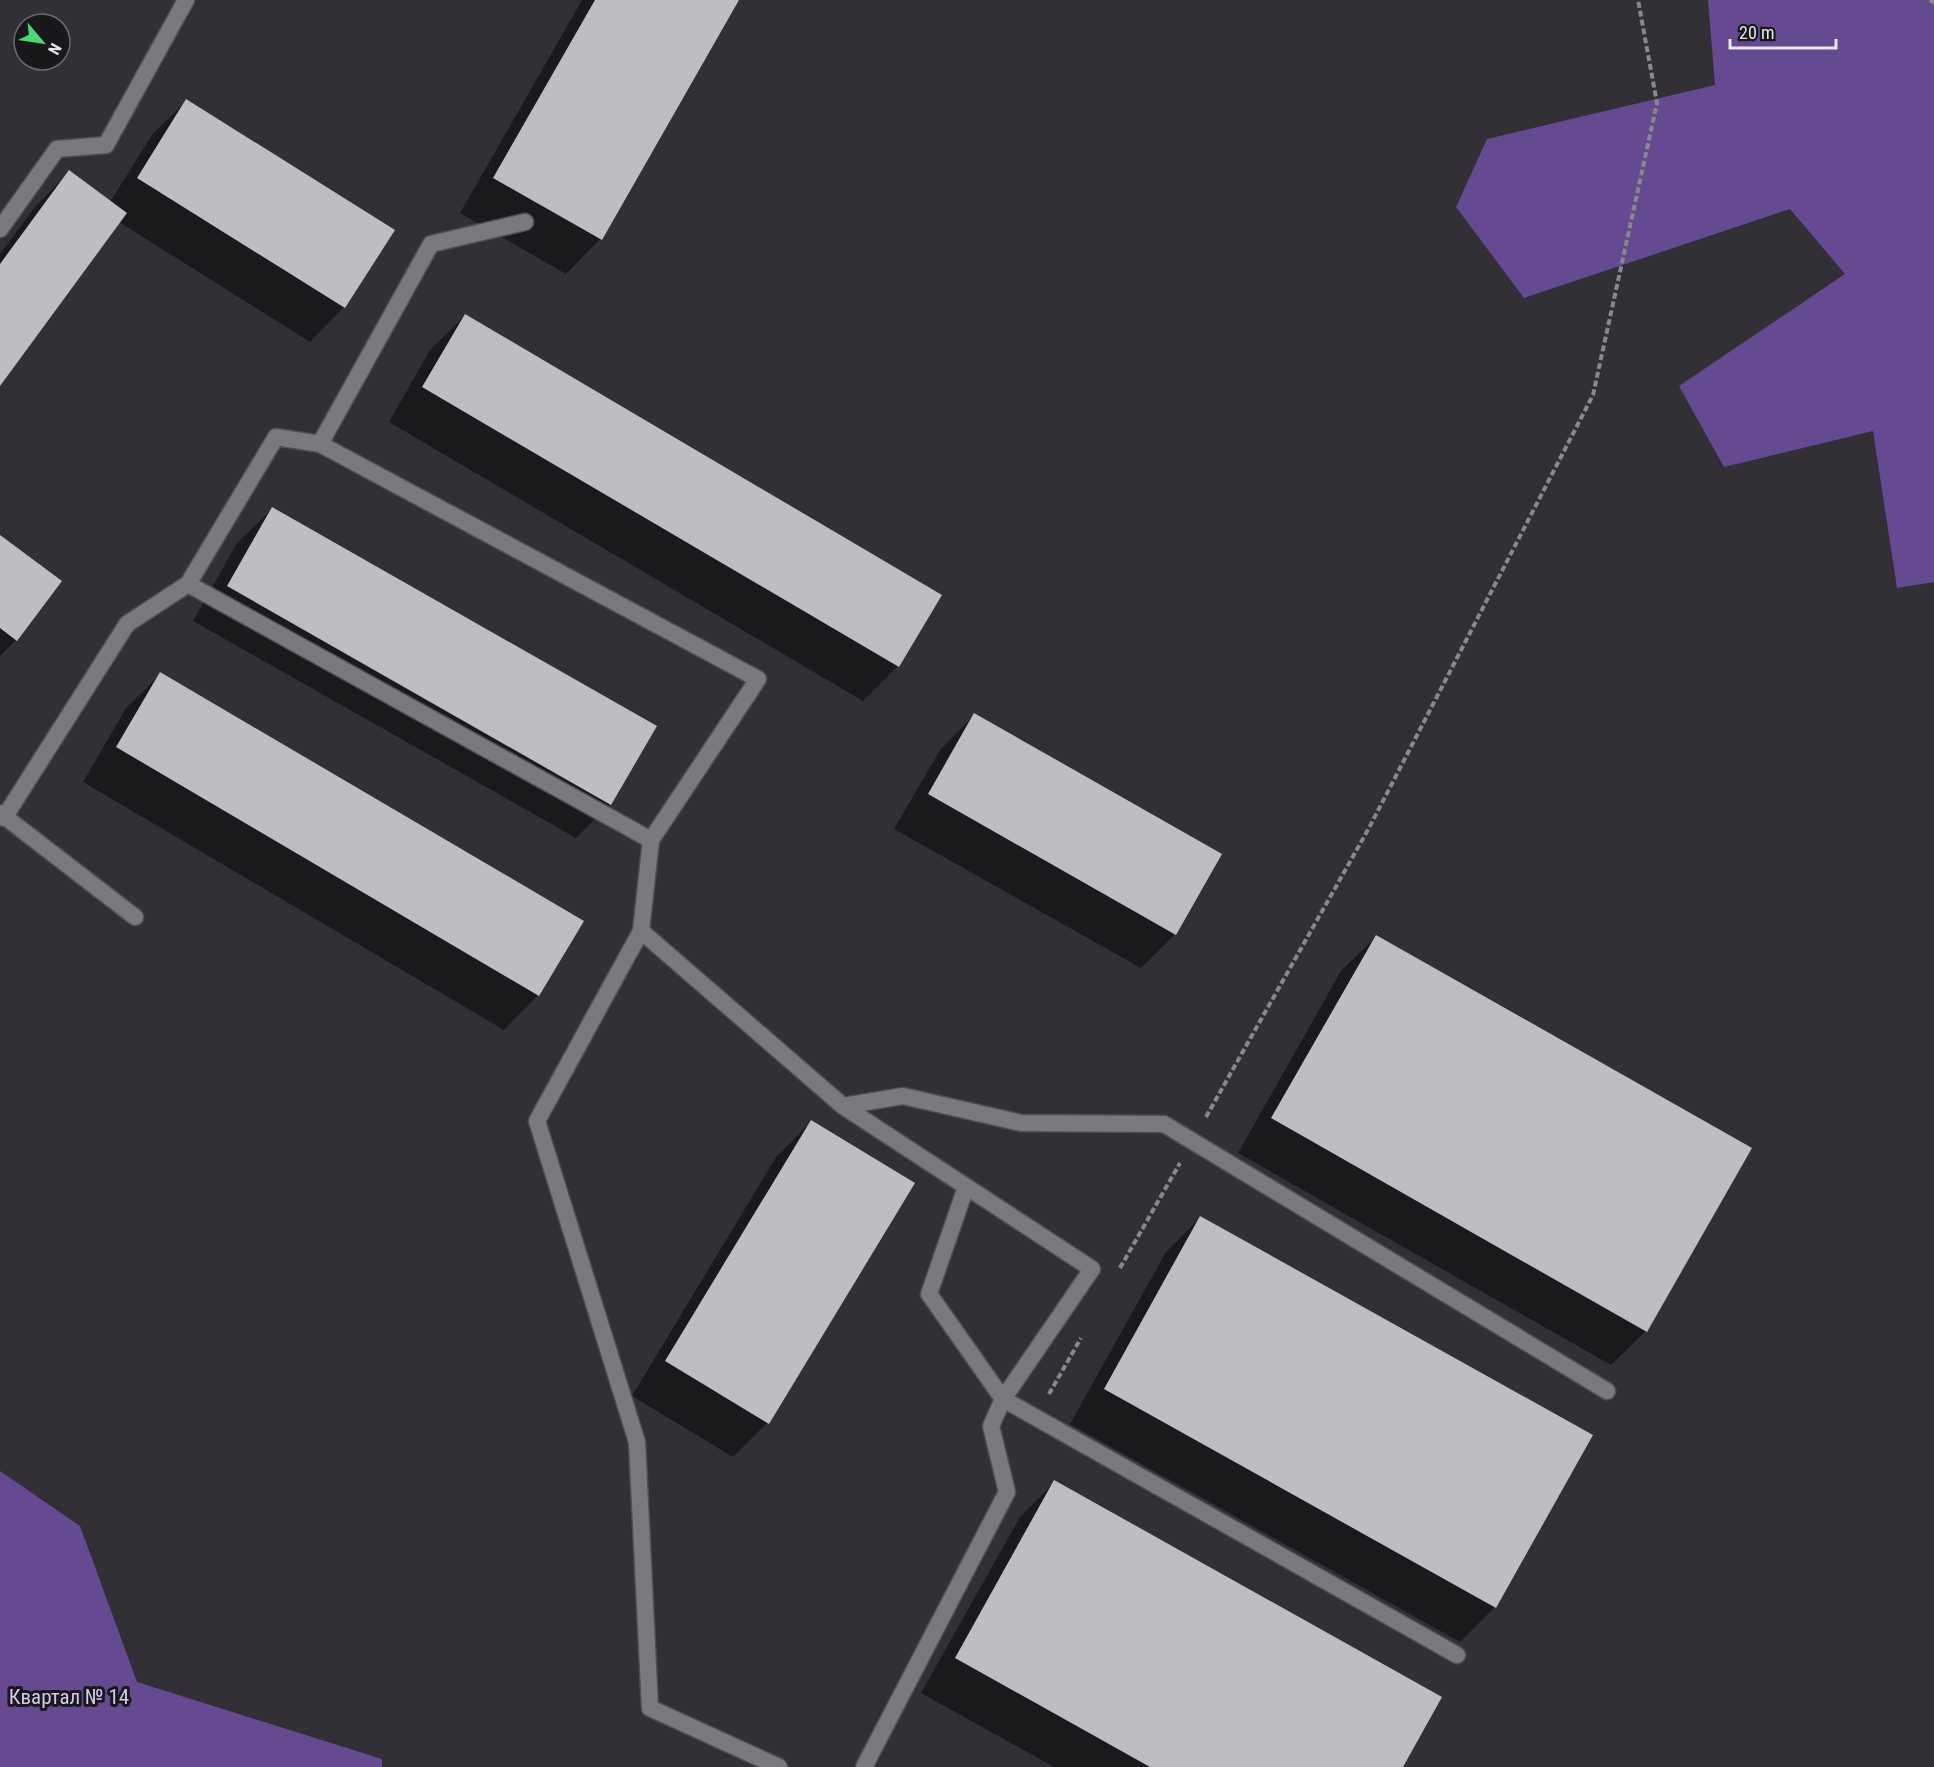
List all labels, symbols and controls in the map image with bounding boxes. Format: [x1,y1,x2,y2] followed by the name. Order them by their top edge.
[12,12,72,72] north arrow
[1730,12,1836,50] scale bar
[1739,22,1774,43] text: 20 m
[44,40,65,58] text: N
[9,1685,129,1709] park label: Квартал № 14

